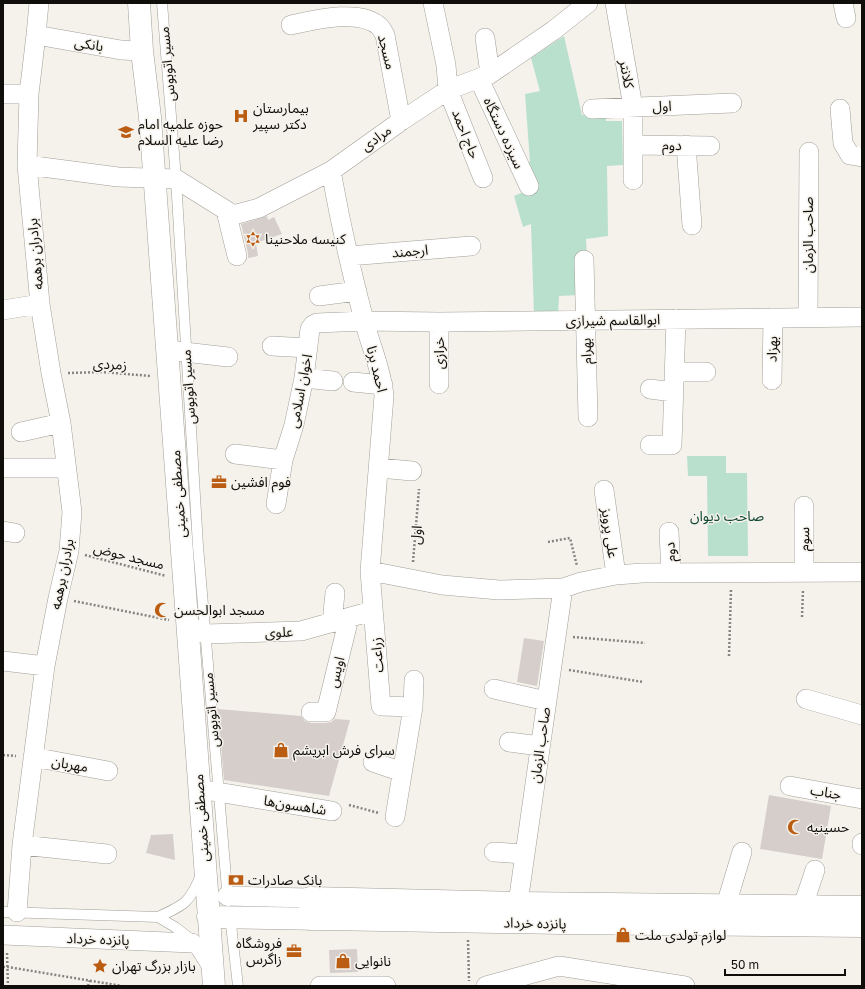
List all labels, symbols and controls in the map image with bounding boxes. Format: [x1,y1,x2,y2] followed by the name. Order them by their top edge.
[155,26,179,102] street label: مسیر اتوبوس
[73,33,105,55] street label: بانکی
[375,33,400,71] street label: مسجد
[615,57,638,90] street label: کلانتر
[480,94,528,172] street label: سیزده دستگاه
[652,97,672,115] street label: اول
[252,99,309,134] place label: بیمارستان دکتر سپیر
[232,107,250,125] hospital icon: بیمارستان دکتر سپیر
[446,107,484,162] street label: حاج احمد
[138,115,224,151] place label: حوزه علمیه امام رضا علیه السلام
[357,121,395,155] street label: مرادی
[117,123,135,141] school or university icon: حوزه علمیه امام رضا علیه السلام
[662,136,682,156] street label: دوم
[799,196,817,273] street label: صاحب الزمان
[23,217,47,291] street label: برادران برهمه
[244,230,262,248] synagogue icon: کنیسه ملاحنینا
[265,230,346,247] place label: کنیسه ملاحنینا
[391,240,429,262] street label: ارجمند
[566,310,660,332] street label: ابوالقاسم شیرازی
[763,335,781,362] street label: بهزاد
[430,337,448,369] street label: خرازی
[577,337,597,364] street label: بهرام
[363,344,391,394] street label: احمد برنا
[176,349,200,425] street label: مسیر اتوبوس
[284,352,316,430] street label: اخوان اسلامی
[93,354,127,374] street label: زمردی
[166,449,190,539] street label: مصطفی خمینی
[210,473,228,491] office icon: فوم افشین
[231,473,291,493] place label: فوم افشین
[596,506,622,560] street label: علی پرویز
[690,507,764,525] park label: صاحب دیوان
[406,525,426,545] street label: اول
[795,527,815,551] street label: سوم
[46,537,78,611] street label: برادران برهمه
[92,539,166,573] street label: مسجد حوض
[660,541,682,562] street label: دوم
[153,601,171,619] mosque icon: مسجد ابوالحسن
[174,601,265,619] place label: مسجد ابوالحسن
[264,623,294,641] street label: علوی
[366,636,388,674] street label: زراعت
[323,655,349,689] street label: اویس
[199,672,223,748] street label: مسیر اتوبوس
[526,705,554,784] street label: صاحب الزمان
[272,741,290,759] shop icon: سرای فرش ابریشم
[293,741,395,761] place label: سرای فرش ابریشم
[50,752,90,776] street label: مهربان
[189,773,213,863] street label: مصطفی خمینی
[809,780,843,803] street label: جناب
[262,791,328,819] street label: شاهسون‌ها
[786,818,804,836] mosque icon: حسینیه
[807,818,849,835] place label: حسینیه
[227,871,245,889] bank icon: بانک صادرات
[248,871,322,889] place label: بانک صادرات
[503,913,567,934] street label: پانزده خرداد
[614,926,632,944] shop icon: لوازم تولدی ملت
[635,926,726,946] place label: لوازم تولدی ملت
[66,929,130,950] street label: پانزده خرداد
[236,934,282,968] place label: فروشگاه زاگرس
[285,942,303,960] office icon: فروشگاه زاگرس
[725,951,845,977] scale bar
[334,952,352,970] shop icon: نانوایی
[355,952,391,970] place label: نانوایی
[91,957,109,975] place icon: بازار بزرگ تهران
[112,957,196,975] place label: بازار بزرگ تهران
[731,957,759,972] text: 50 m

